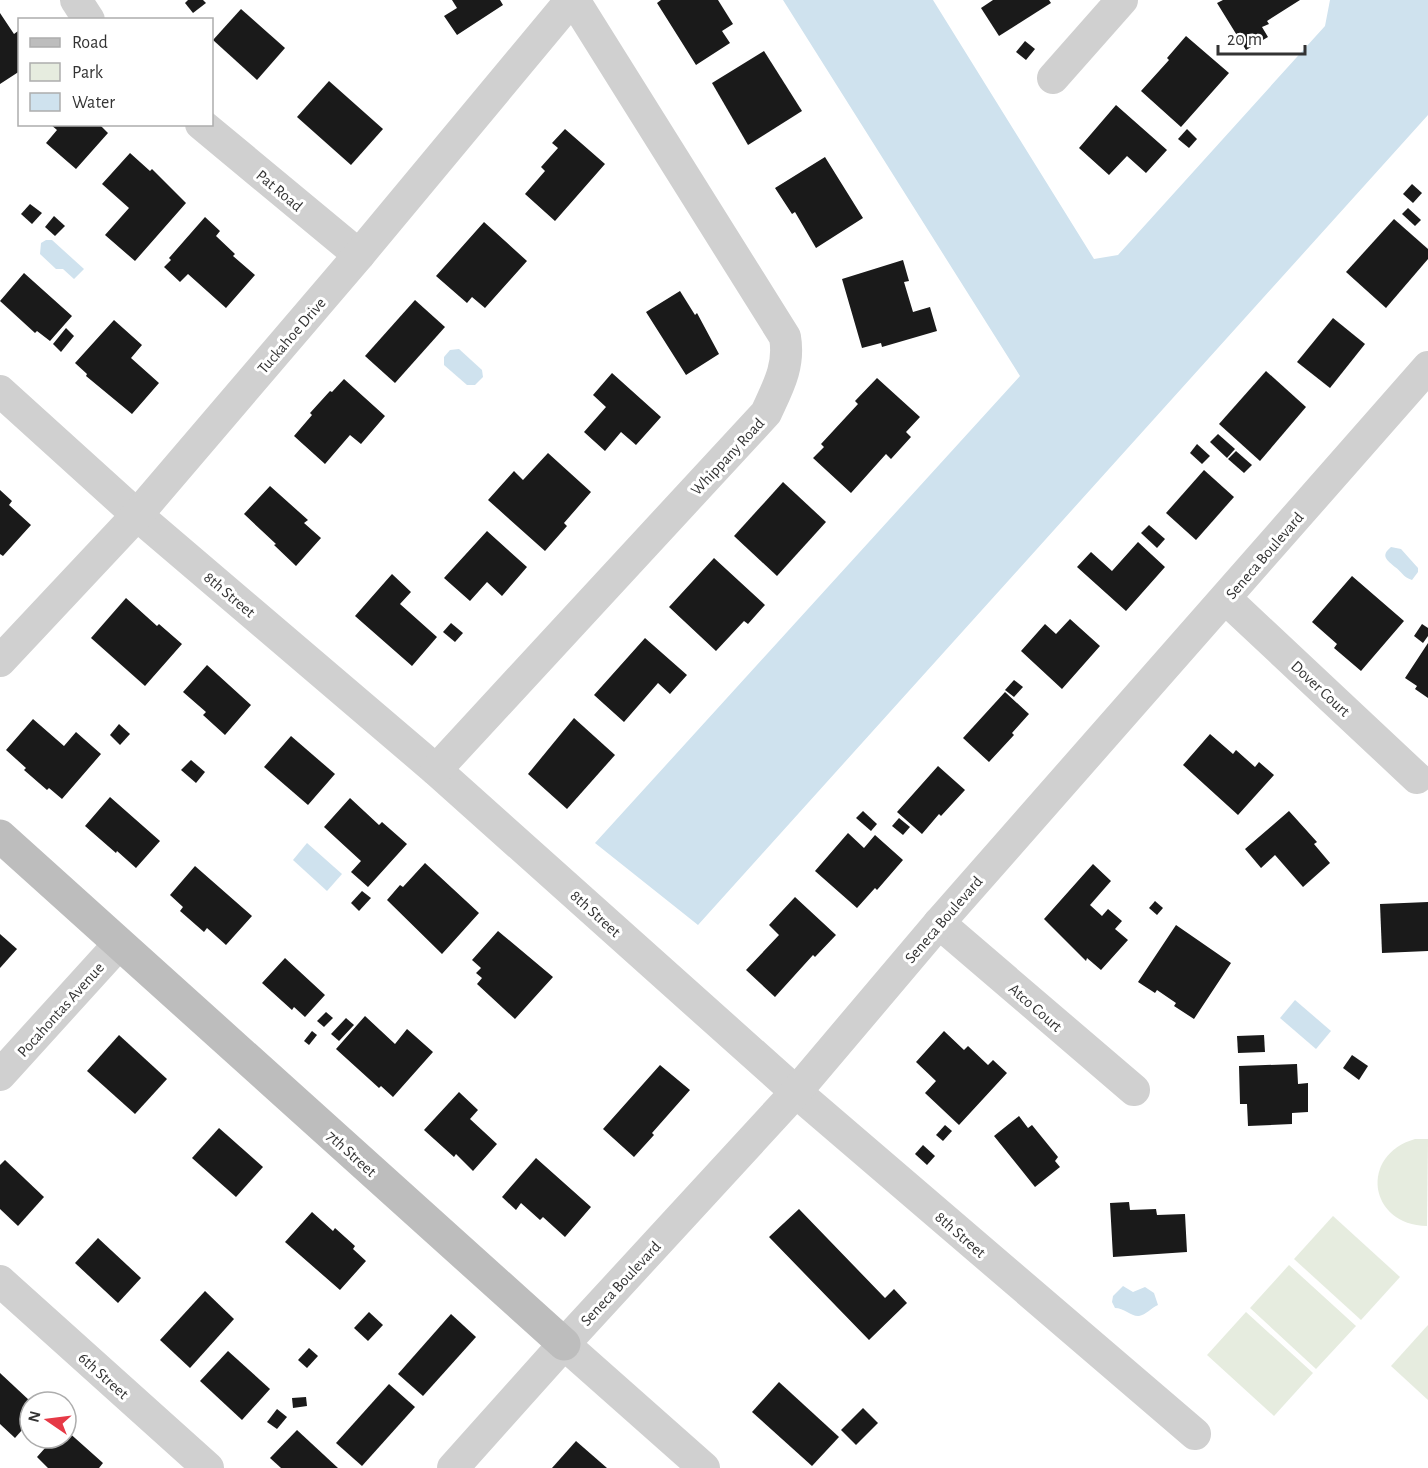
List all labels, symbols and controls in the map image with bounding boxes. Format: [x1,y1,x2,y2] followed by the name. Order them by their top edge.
[18,18,213,126] legend
[1218,18,1305,56] scale bar
[1227,31,1262,49] text: 20 m
[72,34,108,52] text: Road
[72,64,104,82] text: Park
[72,94,115,112] text: Water
[253,167,306,215] street label: Pat Road
[255,295,329,377] street label: Tuckahoe Drive
[688,415,768,499] street label: Whippany Road
[1223,509,1307,602] street label: Seneca Boulevard
[201,569,258,621] street label: 8th Street
[1288,658,1353,720] street label: Dover Court
[902,873,986,966] street label: Seneca Boulevard
[567,887,623,940] street label: 8th Street
[14,959,107,1060] street label: Pocahontas Avenue
[1006,981,1065,1035] street label: Atco Court
[324,1128,379,1180] street label: 7th Street
[932,1209,989,1261] street label: 8th Street
[578,1238,664,1329] street label: Seneca Boulevard
[75,1349,131,1402] street label: 6th Street
[18,1390,78,1450] north arrow
[25,1409,44,1424] text: N

